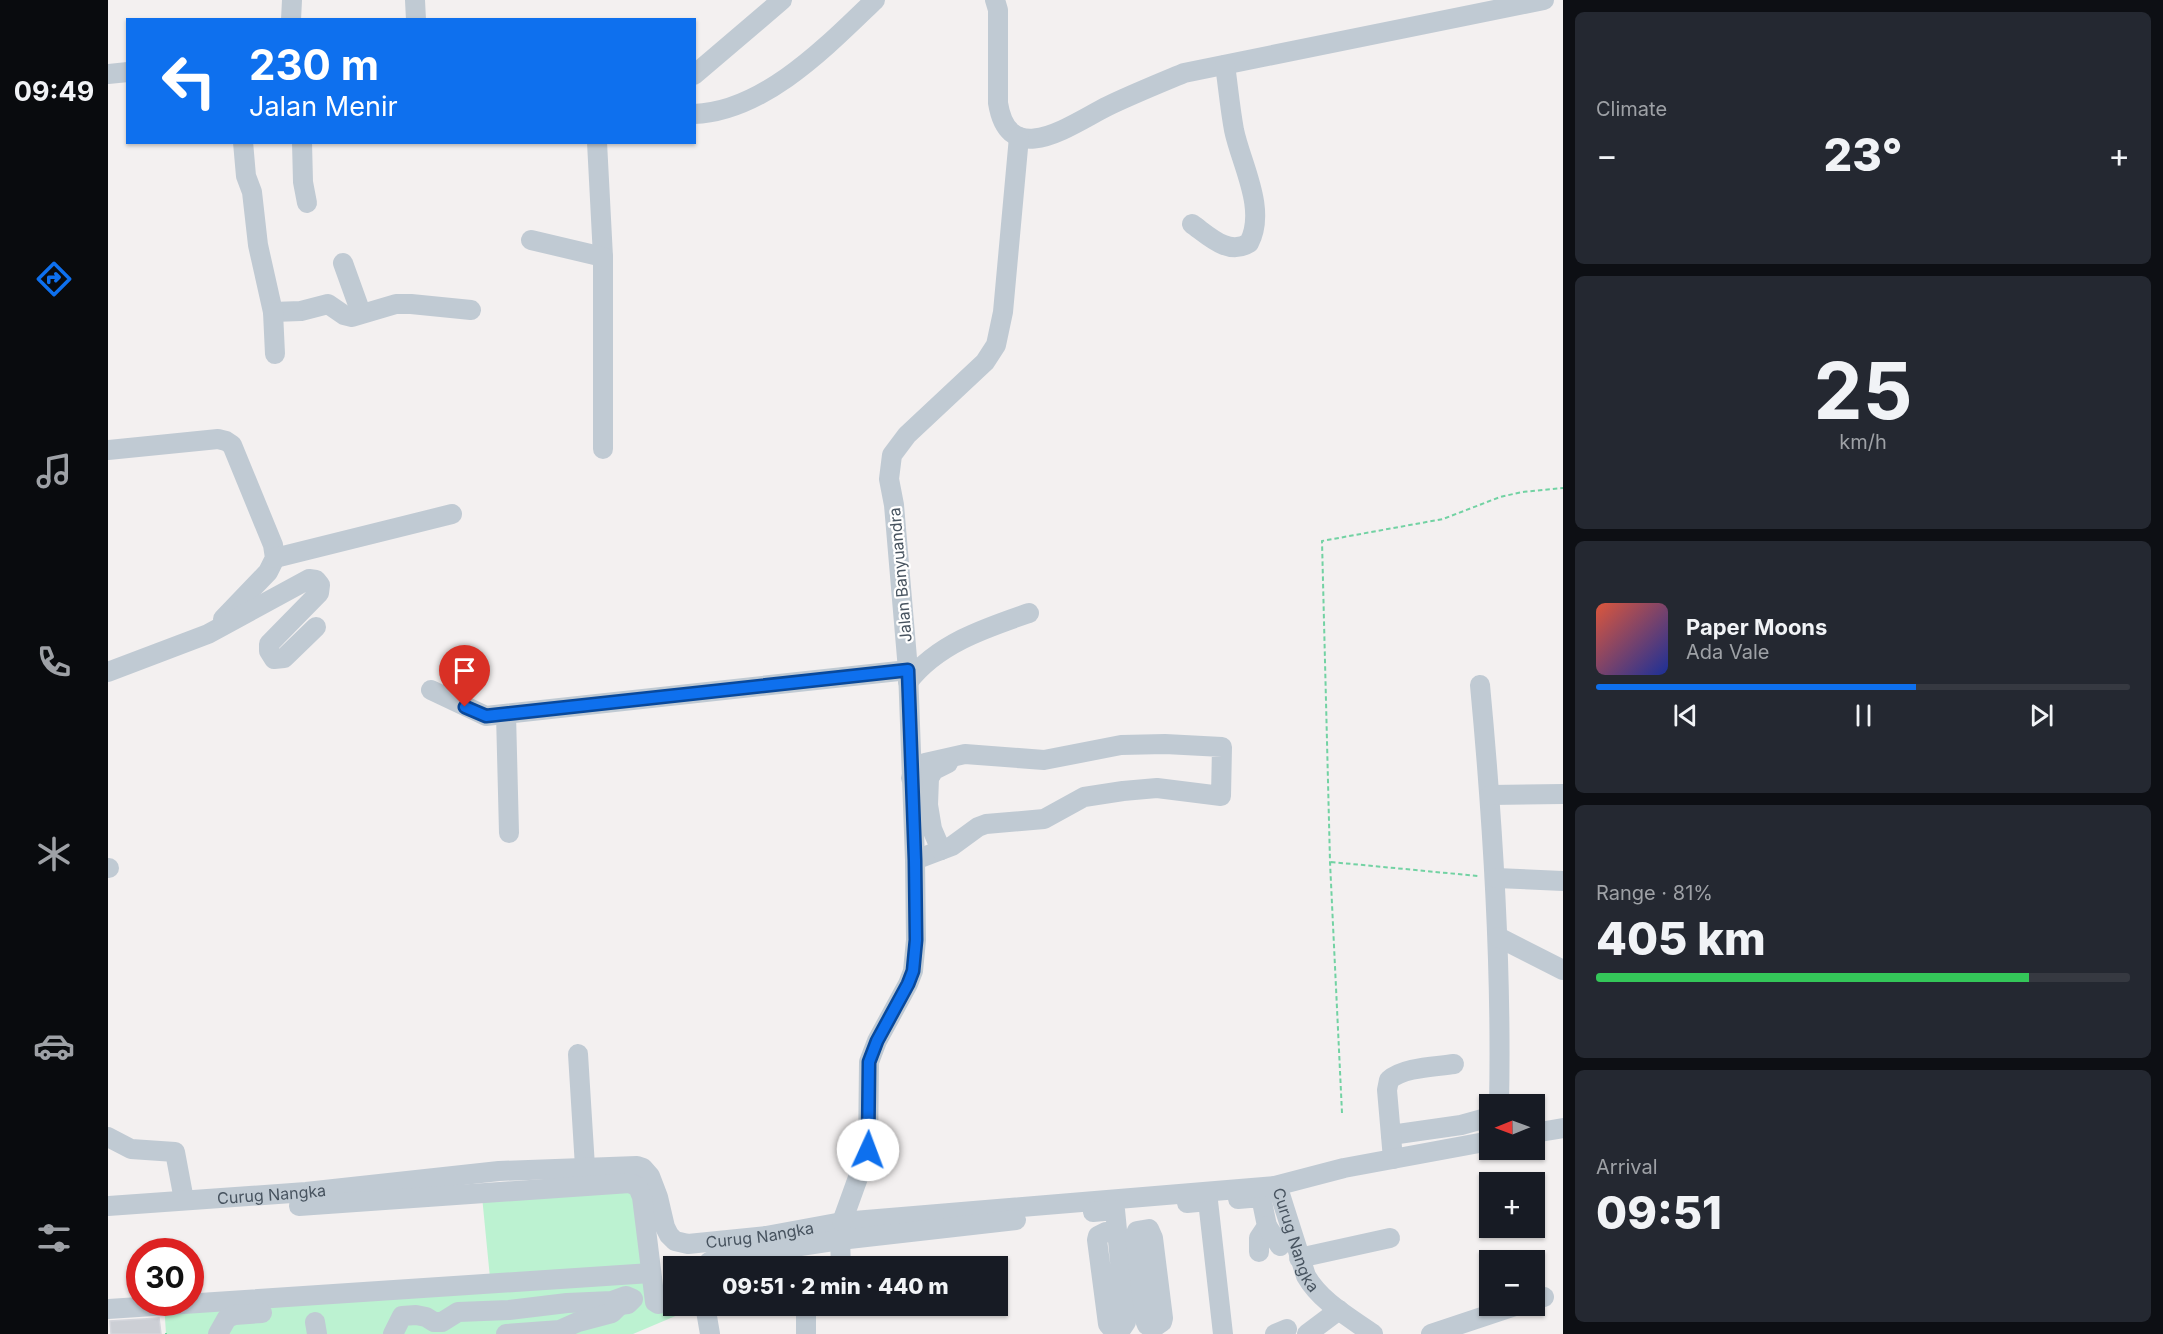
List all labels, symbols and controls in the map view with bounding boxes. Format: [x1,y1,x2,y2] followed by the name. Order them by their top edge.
[249,39,379,90] text: 230 m
[150,42,228,120] icon: left
[14,75,94,108] text: 09:49
[249,90,398,123] text: Jalan Menir
[1596,97,1667,121] text: Climate
[1824,127,1902,182] text: 23°
[1596,135,1618,175] text: −
[2108,135,2130,175] text: +
[33,258,75,300] icon: directions
[1814,343,1913,438] text: 25
[1839,430,1887,454] text: km/h
[33,450,75,492] icon: music
[884,507,916,643] street label: Jalan Banyuandra
[1686,614,1827,640] text: Paper Moons
[1686,640,1769,664] text: Ada Vale
[33,641,75,683] icon: phone
[439,645,490,707] pin
[448,654,481,687] icon: arrive
[1669,699,1702,732] icon: previous
[1847,699,1880,732] icon: pause
[2025,699,2058,732] icon: next
[33,833,75,875] icon: climate
[1596,881,1713,905] text: Range · 81%
[1596,911,1766,966] text: 405 km
[33,1025,75,1067] icon: car
[1479,1094,1545,1160] north arrow
[1479,1094,1545,1316] map controls
[836,1118,900,1182] position arrow
[1596,1155,1658,1179] text: Arrival
[1479,1172,1545,1238] button: +
[216,1180,327,1208] street label: Curug Nangka
[1269,1185,1324,1296] street label: Curug Nangka
[1596,1185,1722,1240] text: 09:51
[33,1217,75,1259] icon: filters
[705,1217,815,1252] street label: Curug Nangka
[126,1238,204,1316] speed limit sign: 30
[1479,1250,1545,1316] button: −
[722,1273,949,1299] text: 09:51 · 2 min · 440 m

